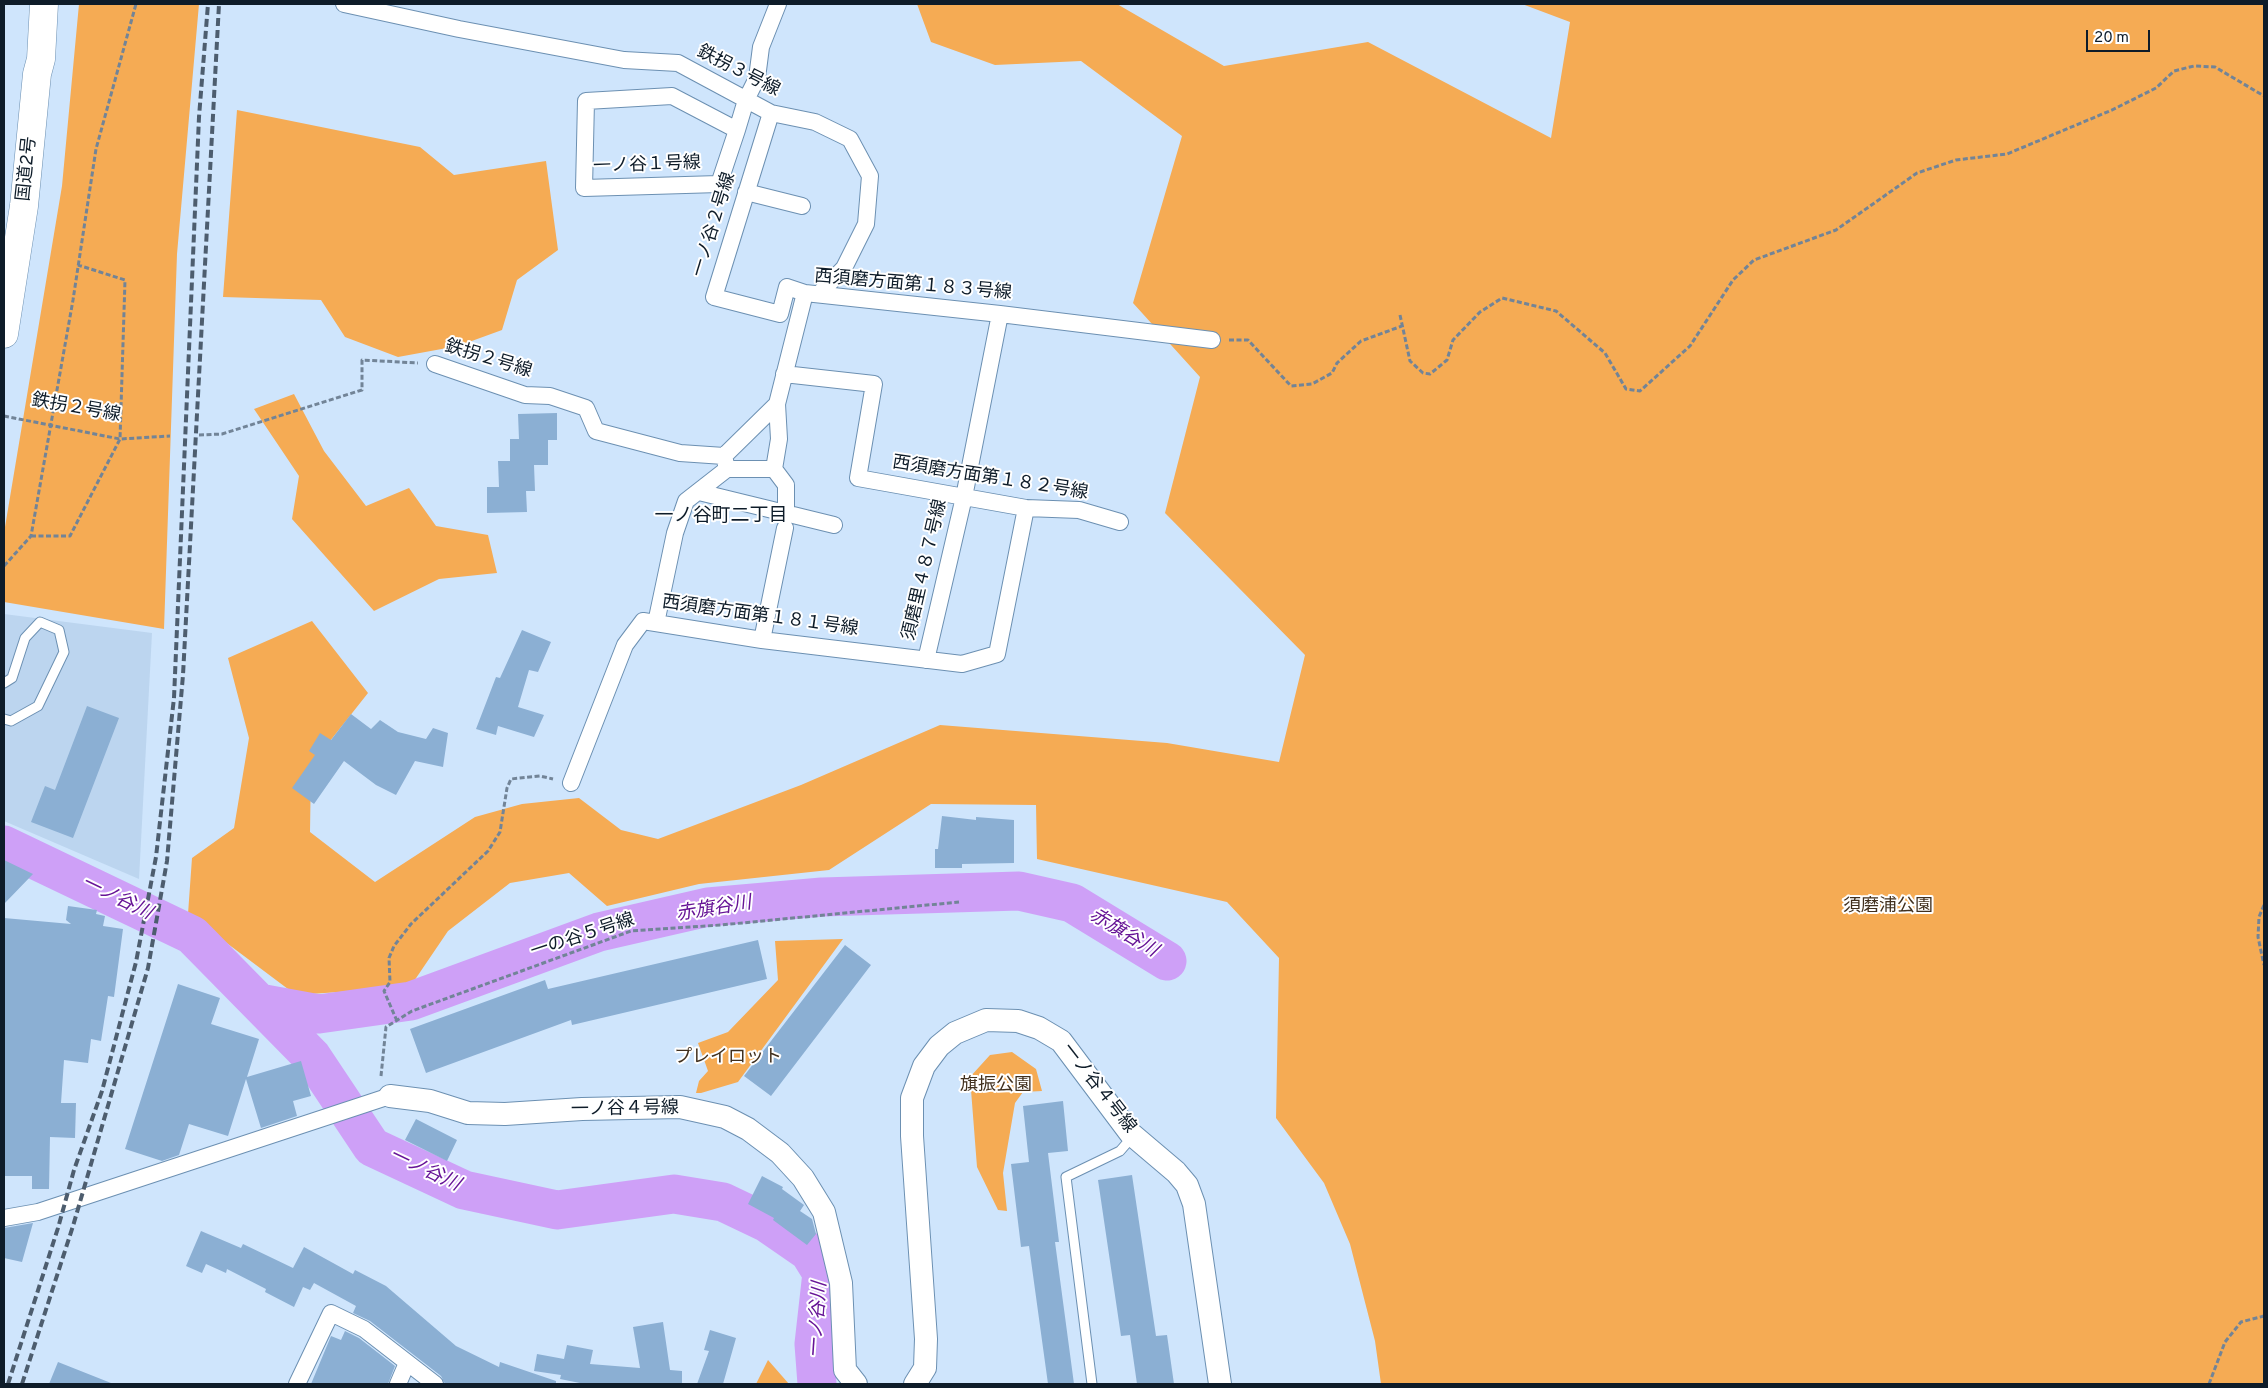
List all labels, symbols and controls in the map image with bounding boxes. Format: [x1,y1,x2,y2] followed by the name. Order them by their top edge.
[2088,20,2152,52] scale bar
[2094,29,2129,48] text: 20 m
[693,42,783,102] street label: 鉄拐３号線
[14,136,42,202] street label: 国道2号
[593,153,701,179] street label: 一ノ谷１号線
[689,170,741,280] street label: 一ノ谷２号線
[813,267,1013,305] street label: 西須磨方面第１８３号線
[442,337,534,383] street label: 鉄拐２号線
[30,391,122,427] street label: 鉄拐２号線
[891,453,1089,505] street label: 西須磨方面第１８２号線
[899,497,953,643] street label: 須磨里４８７号線
[655,506,787,528] district label: 一ノ谷町二丁目
[660,593,860,641] street label: 西須磨方面第１８１号線
[77,872,155,926] water label: 一ノ谷川
[675,893,753,927] water label: 赤旗谷川
[1843,896,1933,918] park label: 須磨浦公園
[1085,905,1161,963] water label: 赤旗谷川
[528,910,638,964] street label: 一の谷５号線
[1056,1040,1140,1138] street label: 一ノ谷４号線
[674,1047,782,1069] park label: プレイロット
[960,1075,1032,1097] park label: 旗振公園
[571,1098,679,1122] street label: 一ノ谷４号線
[385,1145,463,1197] water label: 一ノ谷川
[805,1281,833,1359] water label: 一ノ谷川

